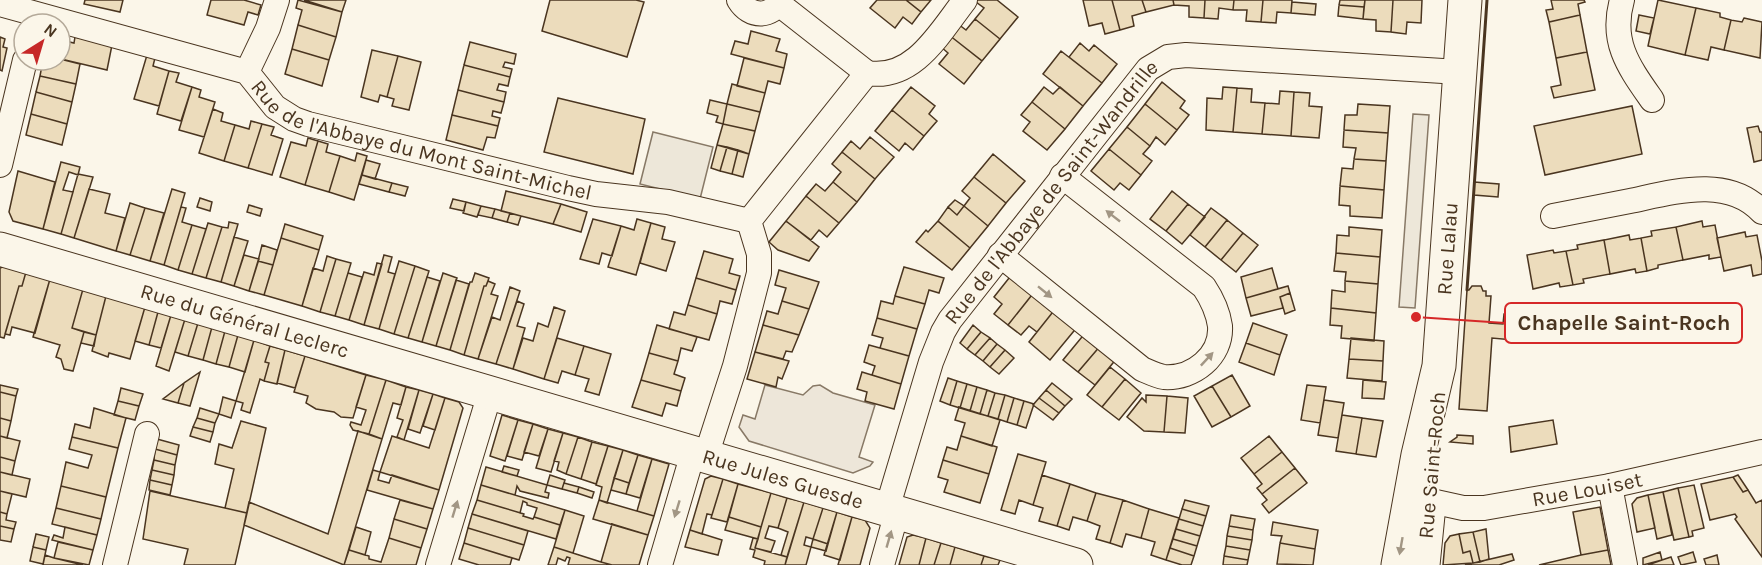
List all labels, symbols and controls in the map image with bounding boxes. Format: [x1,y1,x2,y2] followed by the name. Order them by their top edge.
[12,12,72,72] north arrow
[40,19,61,41] text: N
[939,54,1162,329] street label: Rue de l'Abbaye de Saint-Wandrille
[246,75,594,205] street label: Rue de l'Abbaye du Mont Saint-Michel
[1432,201,1463,296] street label: Rue Lalau
[1106,210,1121,222] one-way arrow
[138,279,352,363] street label: Rue du Général Leclerc
[1038,286,1053,298] one-way arrow
[1505,303,1742,343] callout: Chapelle Saint-Roch
[1518,310,1730,336] text: Chapelle Saint-Roch
[1200,352,1214,367] one-way arrow
[1414,390,1450,540] street label: Rue Saint-Roch
[700,444,866,514] street label: Rue Jules Guesde
[1530,467,1645,511] street label: Rue Louiset
[451,500,460,518] one-way arrow
[672,500,681,518] one-way arrow
[885,529,894,547] one-way arrow
[1396,537,1405,556] one-way arrow

